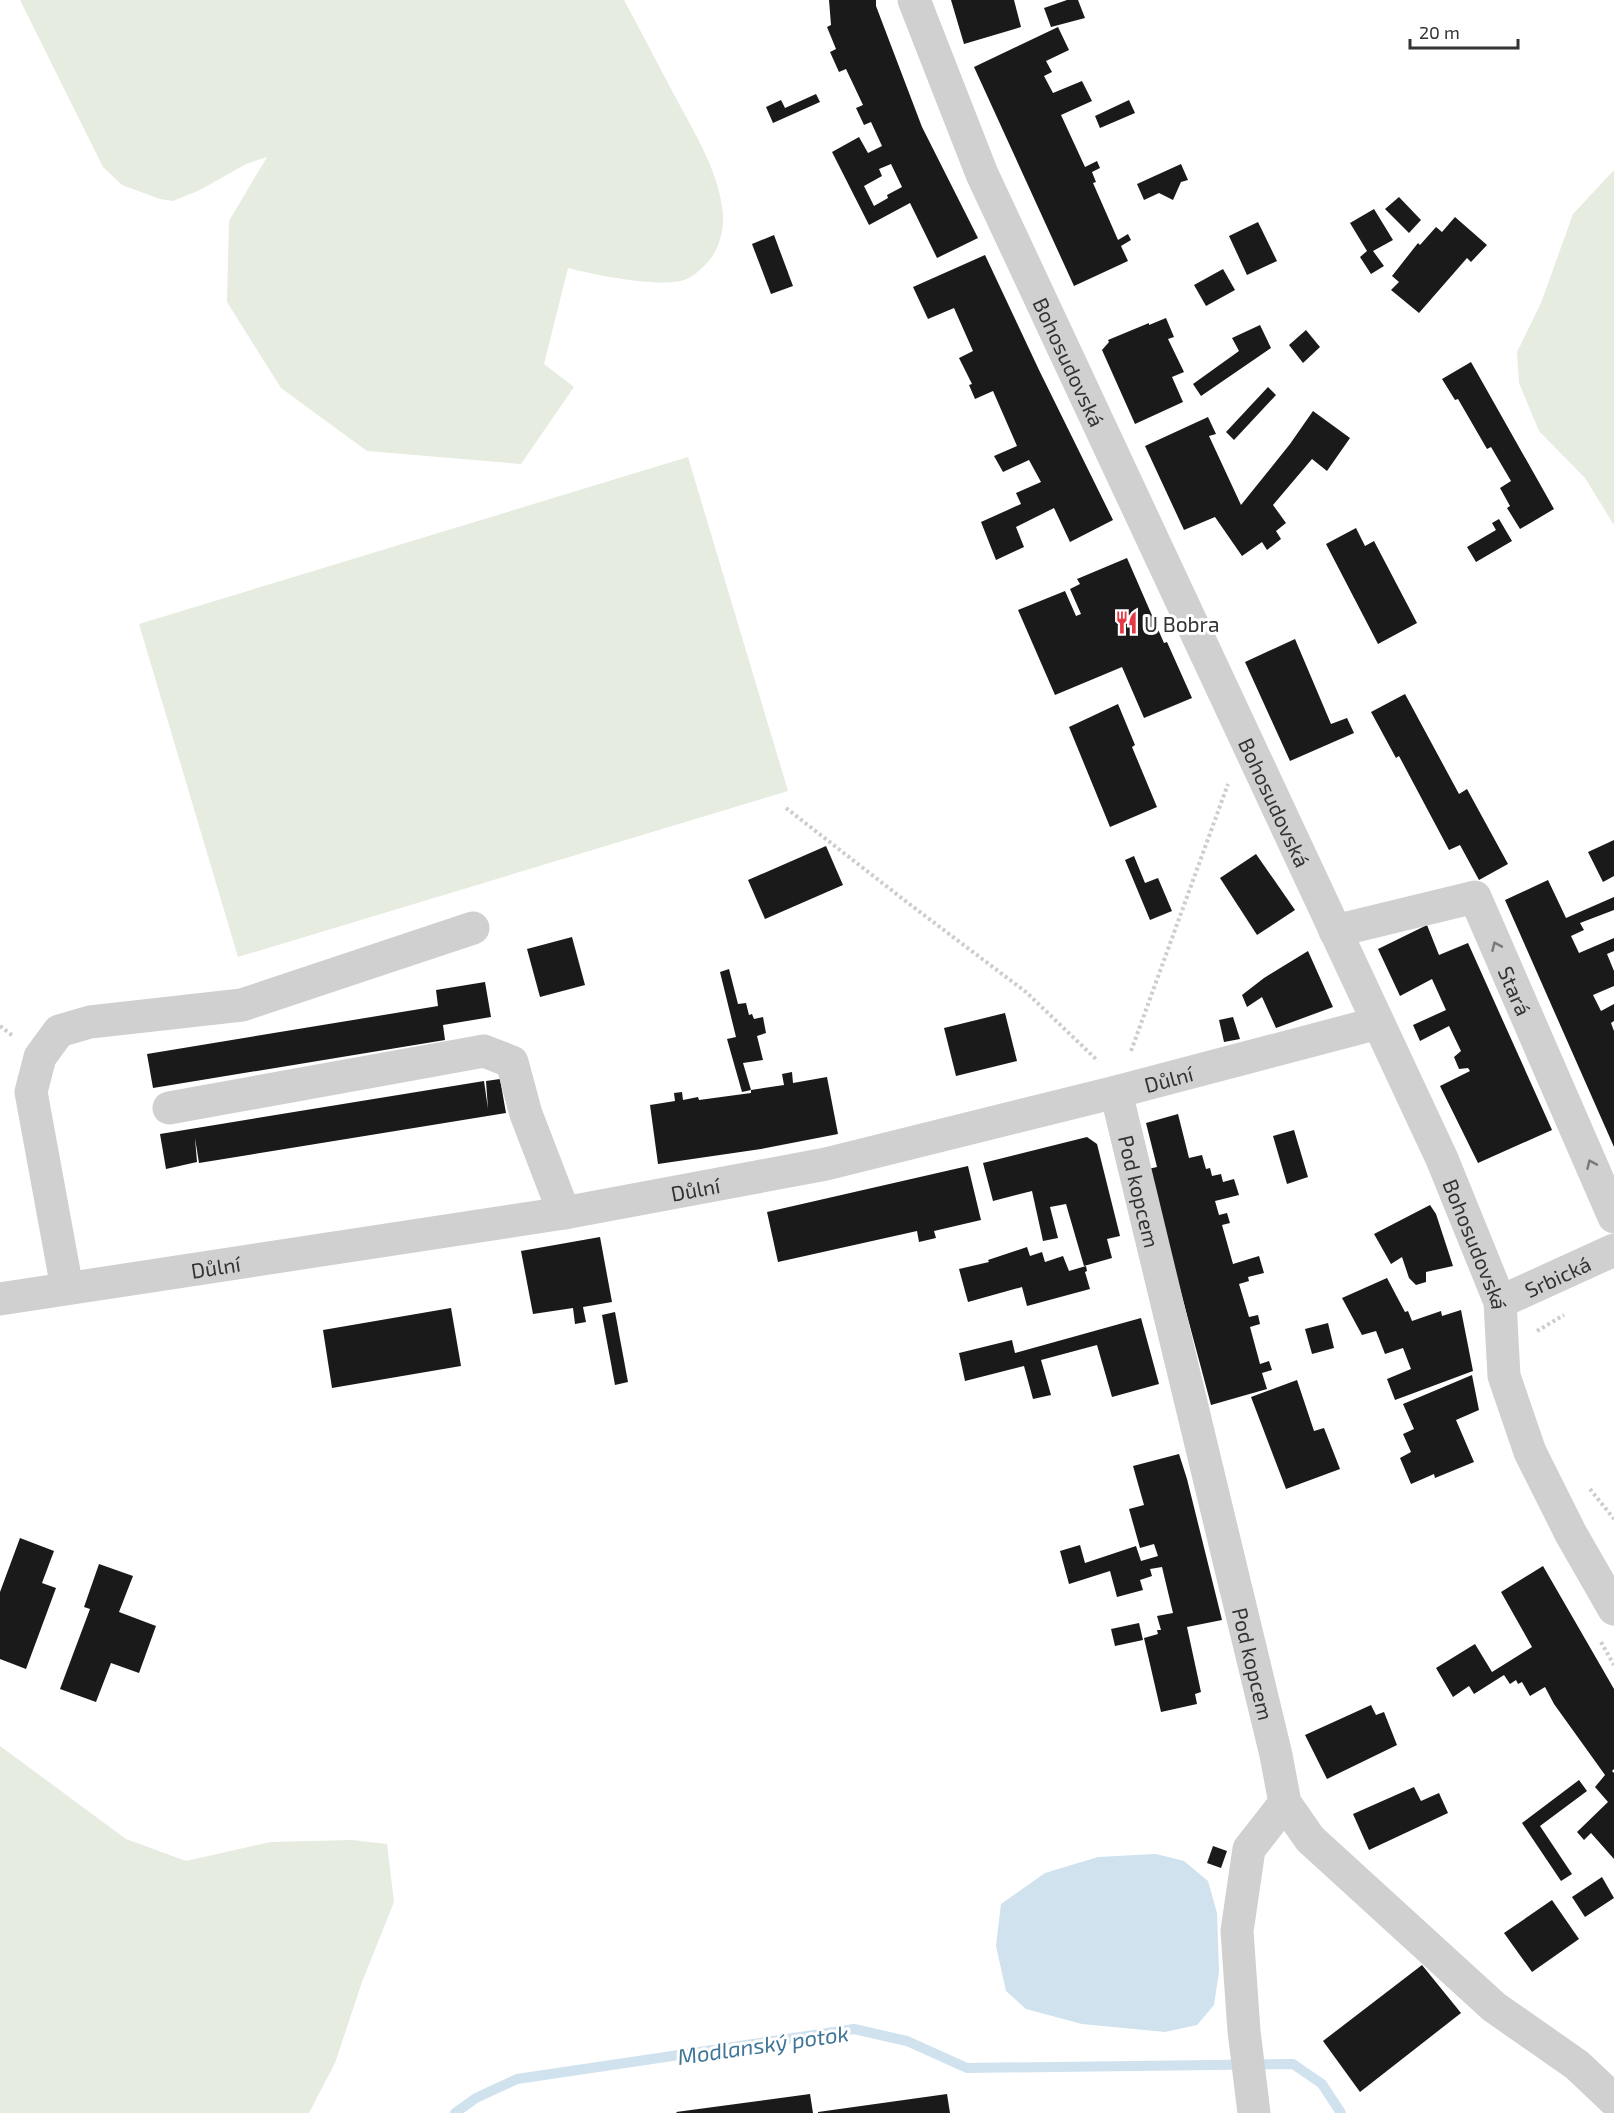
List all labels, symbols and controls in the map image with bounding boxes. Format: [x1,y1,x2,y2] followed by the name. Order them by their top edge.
[1410,12,1518,50] scale bar
[1419,21,1460,43] text: 20 m
[1029,293,1111,430] street label: Bohosudovská
[1113,610,1139,636] restaurant icon: U Bobra
[1144,611,1220,636] place label: U Bobra
[1234,734,1316,871] street label: Bohosudovská
[1491,942,1503,953] one-way arrow
[1494,962,1537,1019] street label: Stará
[1141,1060,1196,1097] street label: Důlní
[1114,1132,1166,1250] street label: Pod kopcem
[1586,1159,1598,1170] one-way arrow
[669,1171,723,1205] street label: Důlní
[1439,1175,1513,1310] street label: Bohosudovská
[189,1250,243,1282] street label: Důlní
[1520,1250,1594,1302] street label: Srbická
[1228,1605,1280,1723] street label: Pod kopcem
[676,2019,850,2070] water label: Modlanský potok

